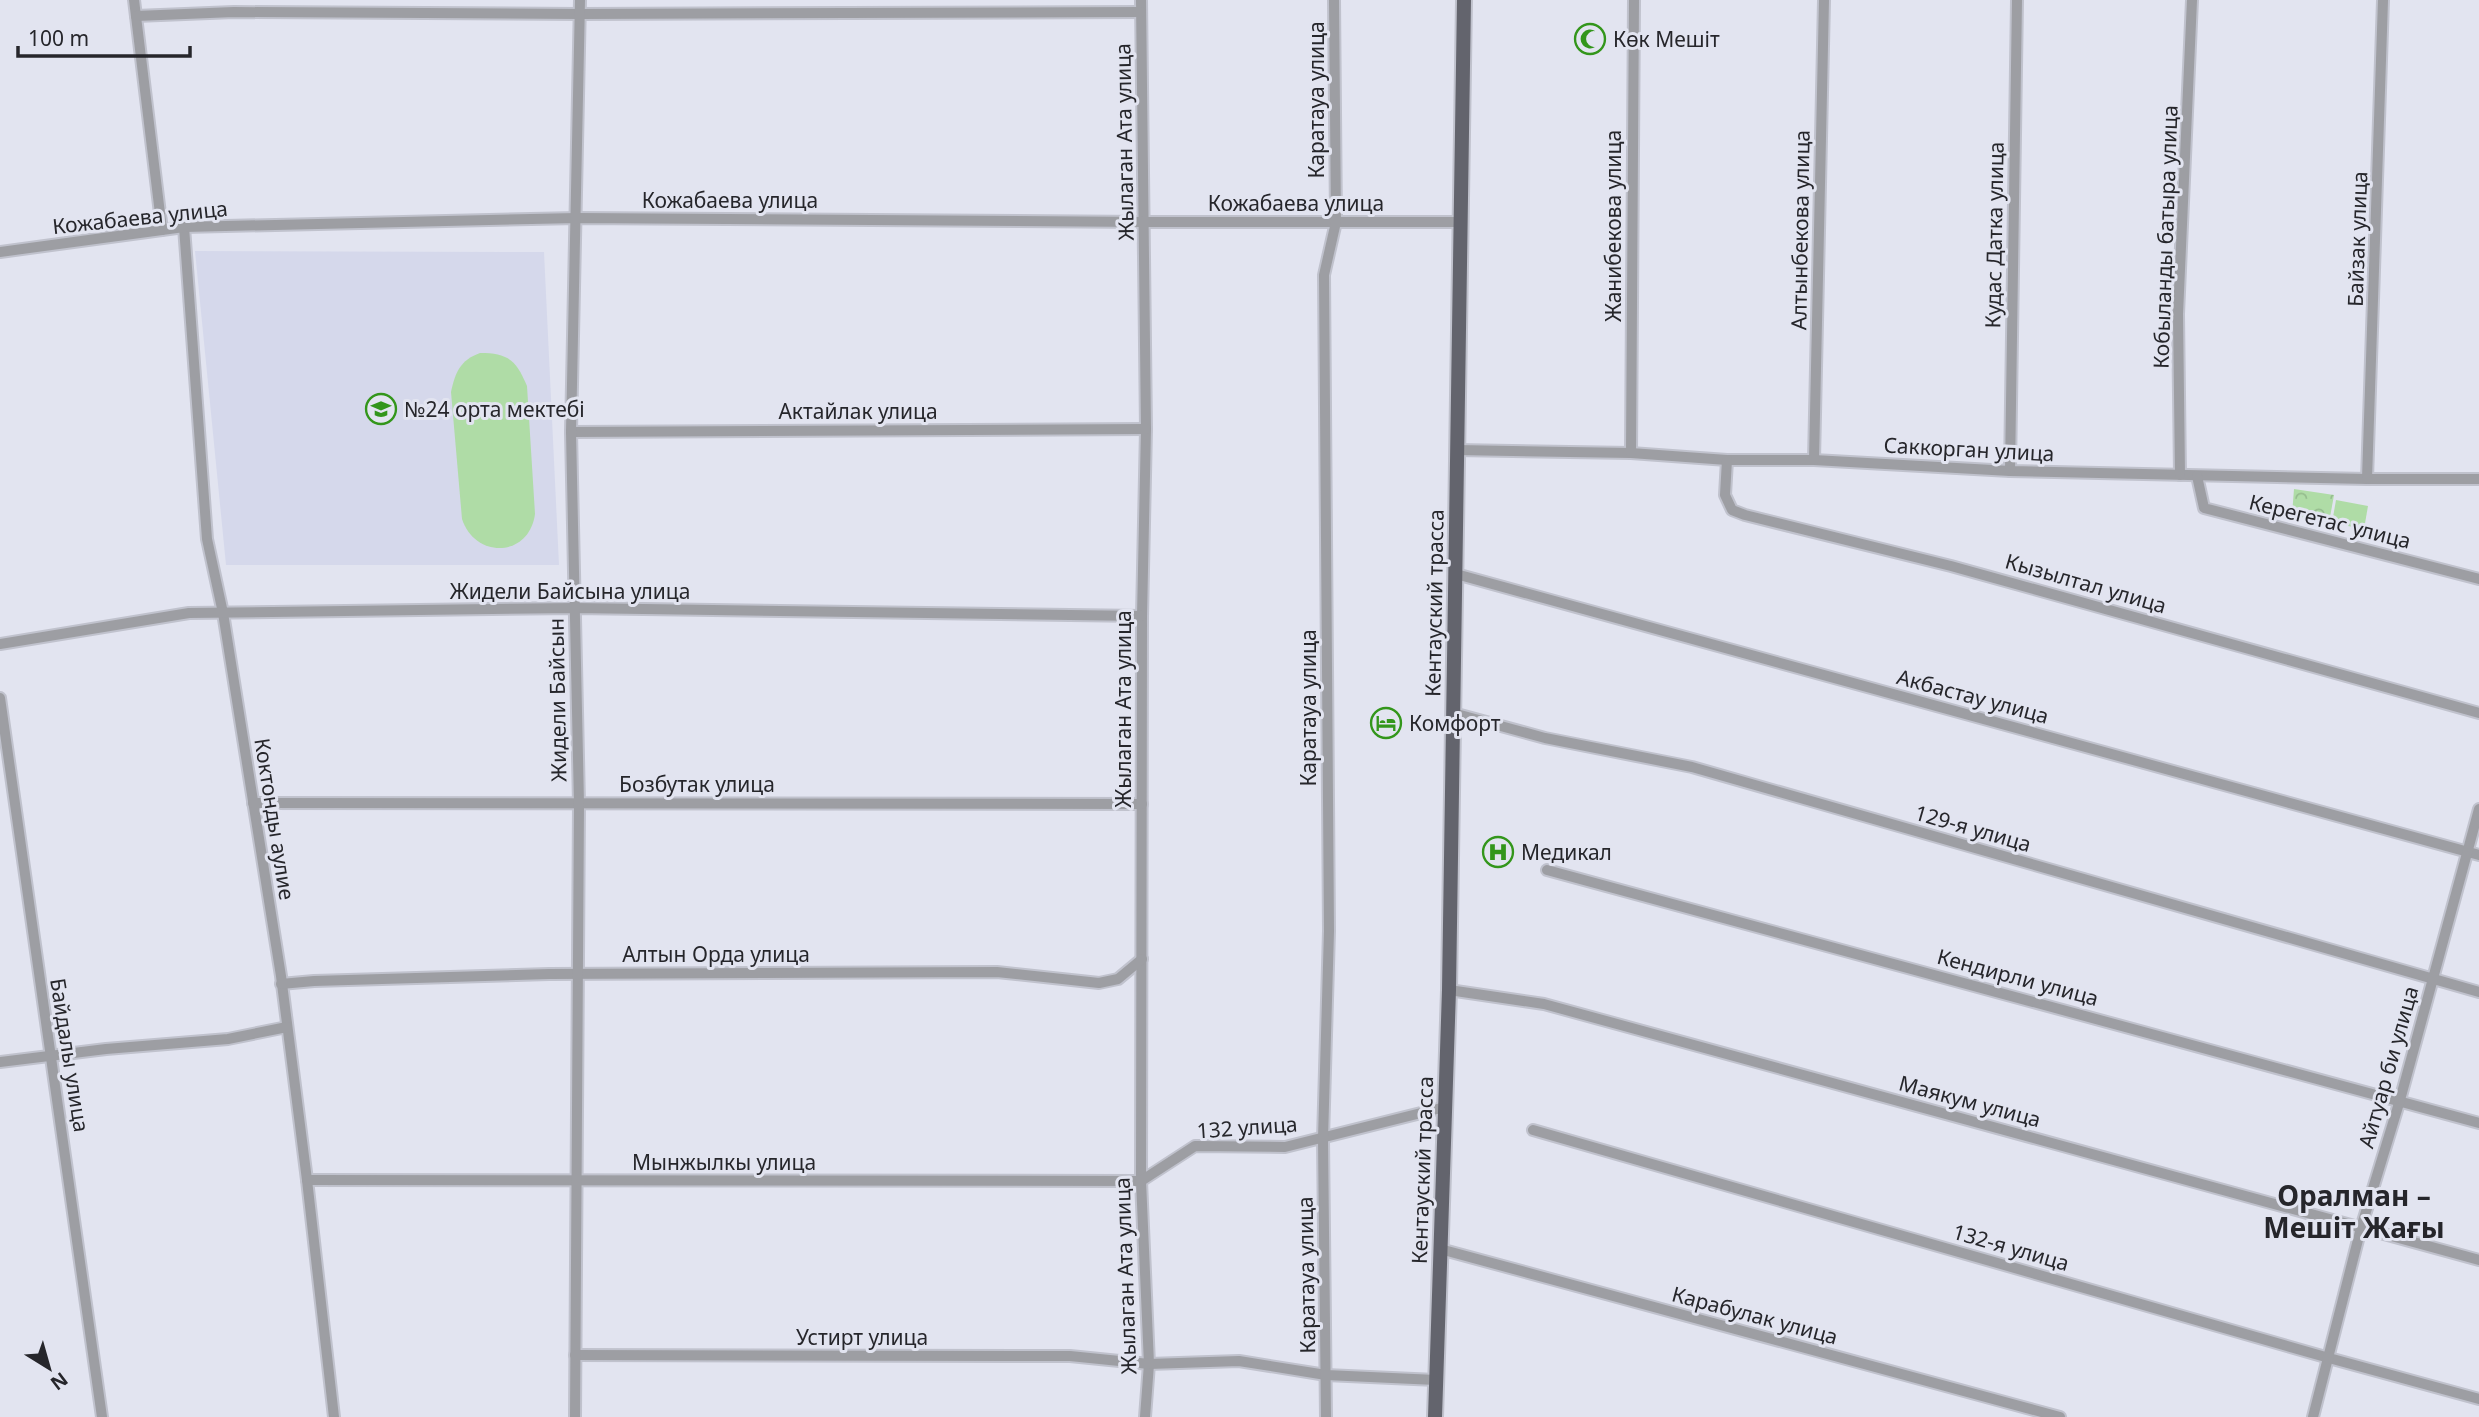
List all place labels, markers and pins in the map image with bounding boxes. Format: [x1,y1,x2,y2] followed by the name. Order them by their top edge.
[1573,22,1607,56] mosque icon: Көк Мешіт
[1613,25,1720,53] place label: Көк Мешіт
[364,392,398,426] school or university icon: №24 орта мектебі
[404,395,585,423] place label: №24 орта мектебі
[1369,706,1403,740] hotel icon: Комфорт
[1409,709,1501,737] place label: Комфорт
[1481,835,1515,869] hospital icon: Медикал
[1521,838,1612,866] place label: Медикал

